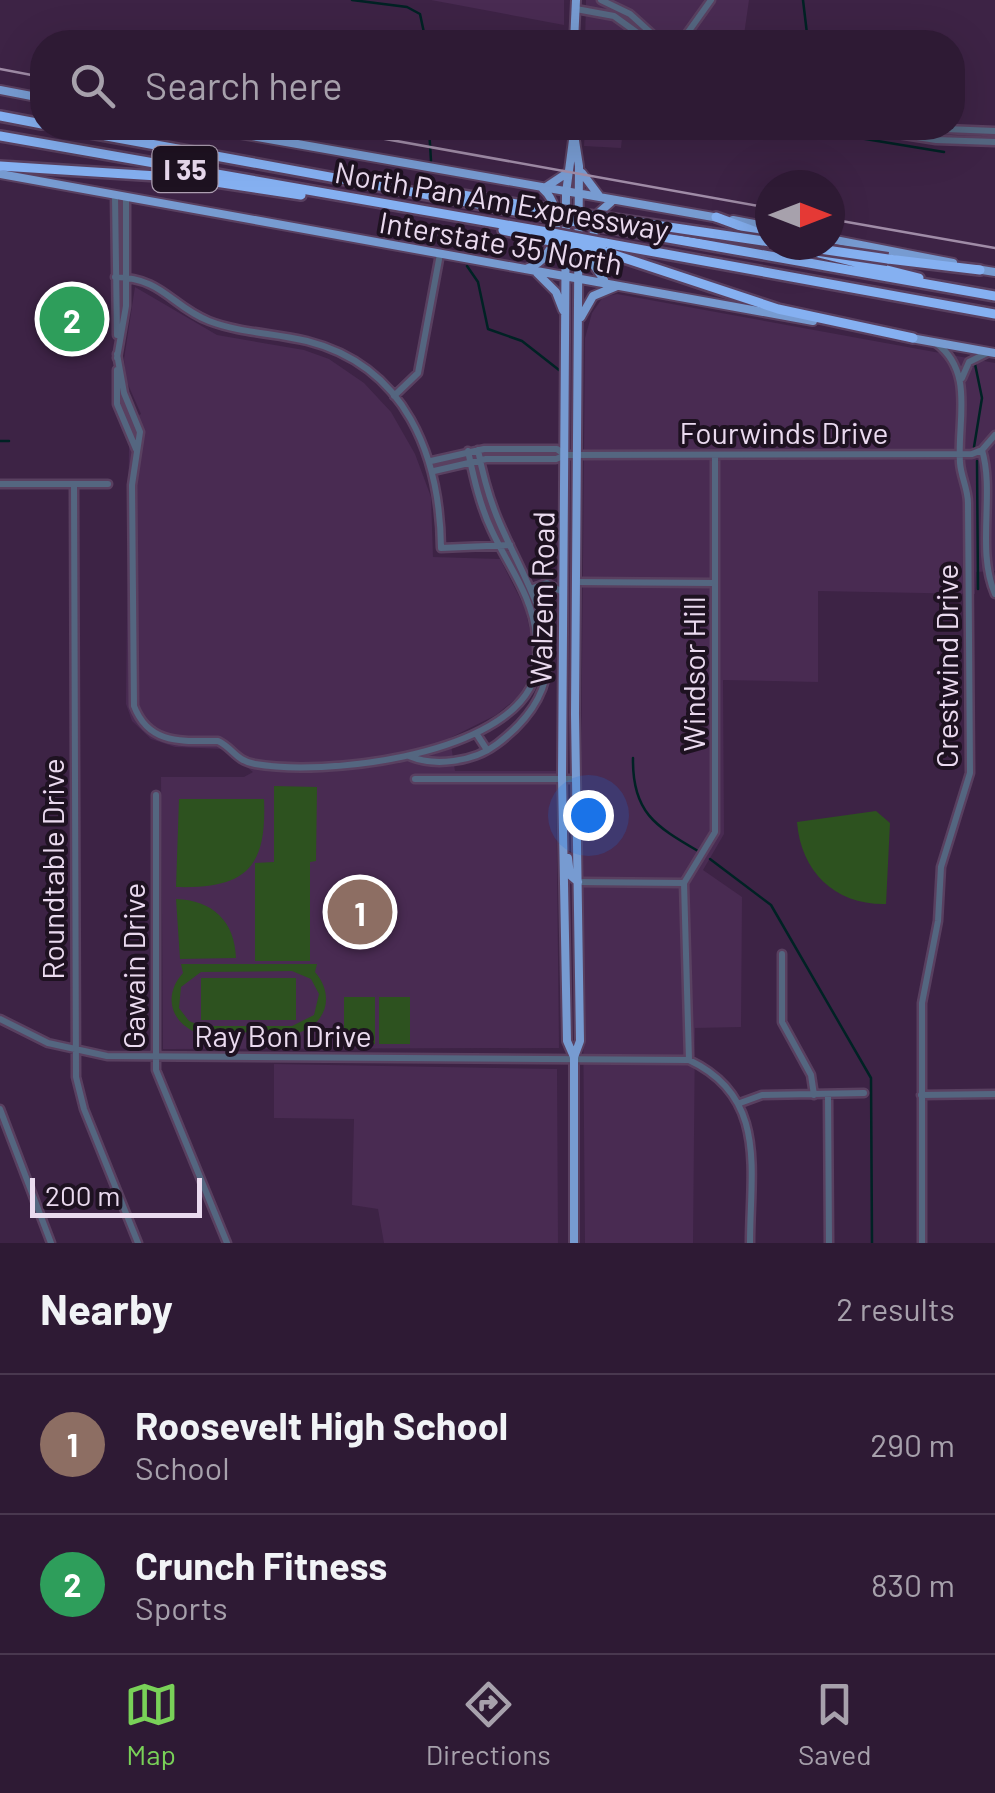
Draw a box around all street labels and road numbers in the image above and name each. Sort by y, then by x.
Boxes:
road number: I 35 [152,146,218,192]
street label: North Pan Am Expressway [332,153,672,247]
street label: Interstate 35 North [377,203,625,281]
street label: Fourwinds Drive [680,414,888,450]
street label: Walzem Road [521,511,561,685]
street label: Crestwind Drive [928,564,964,768]
street label: Windsor Hill [675,596,711,752]
street label: Roundtable Drive [34,758,70,980]
street label: Gawain Drive [115,883,151,1049]
street label: Ray Bon Drive [194,1017,372,1053]

